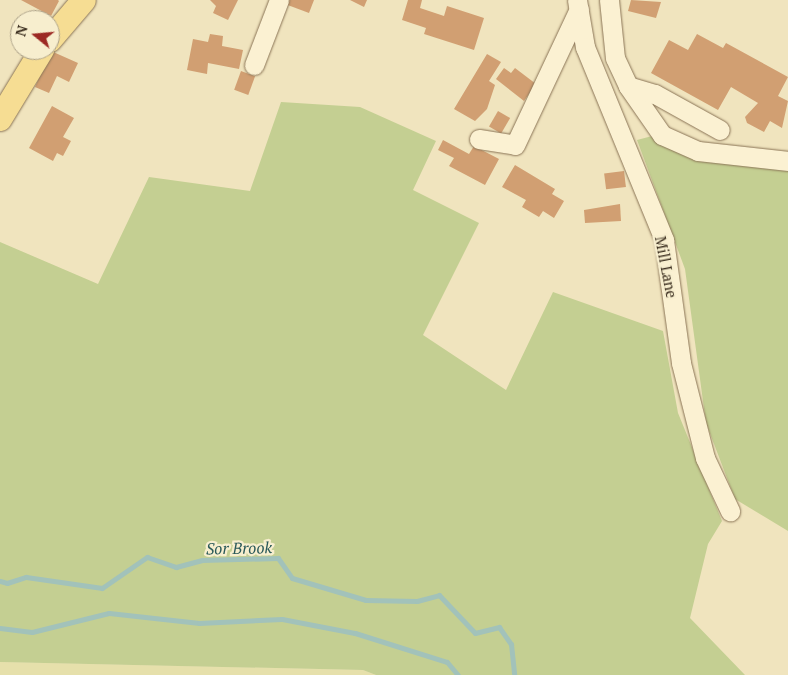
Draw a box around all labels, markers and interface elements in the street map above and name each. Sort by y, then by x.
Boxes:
north arrow [10,10,60,60]
text: N [10,23,32,39]
street label: Mill Lane [651,235,681,299]
water label: Sor Brook [206,538,272,558]

